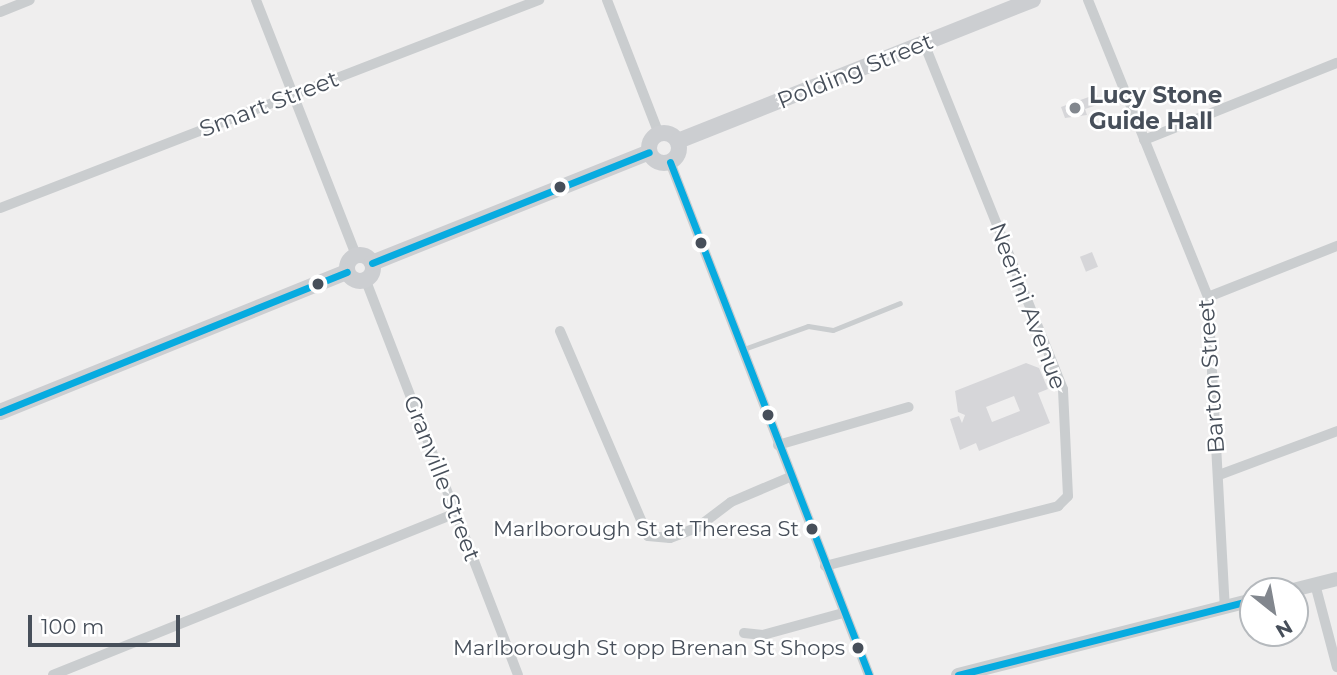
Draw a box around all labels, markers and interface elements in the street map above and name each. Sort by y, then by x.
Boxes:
street label: Polding Street [773,27,937,115]
street label: Smart Street [196,65,342,143]
place label: Lucy Stone Guide Hall [1089,81,1222,135]
marker: Lucy Stone Guide Hall [1067,100,1083,116]
unlabelled marker [553,180,567,194]
street label: Neerini Avenue [984,219,1072,393]
unlabelled marker [694,236,708,250]
unlabelled marker [311,277,325,291]
street label: Barton Street [1192,298,1230,454]
street label: Granville Street [398,391,486,565]
unlabelled marker [761,408,775,422]
place label: Marlborough St at Theresa St [493,516,799,542]
marker: Marlborough St at Theresa St [805,522,819,536]
north arrow [1239,577,1309,647]
scale bar [32,602,184,646]
text: 100 m [41,614,104,639]
text: N [1272,615,1297,643]
place label: Marlborough St opp Brenan St Shops [453,635,845,661]
marker: Marlborough St opp Brenan St Shops [851,641,865,655]

